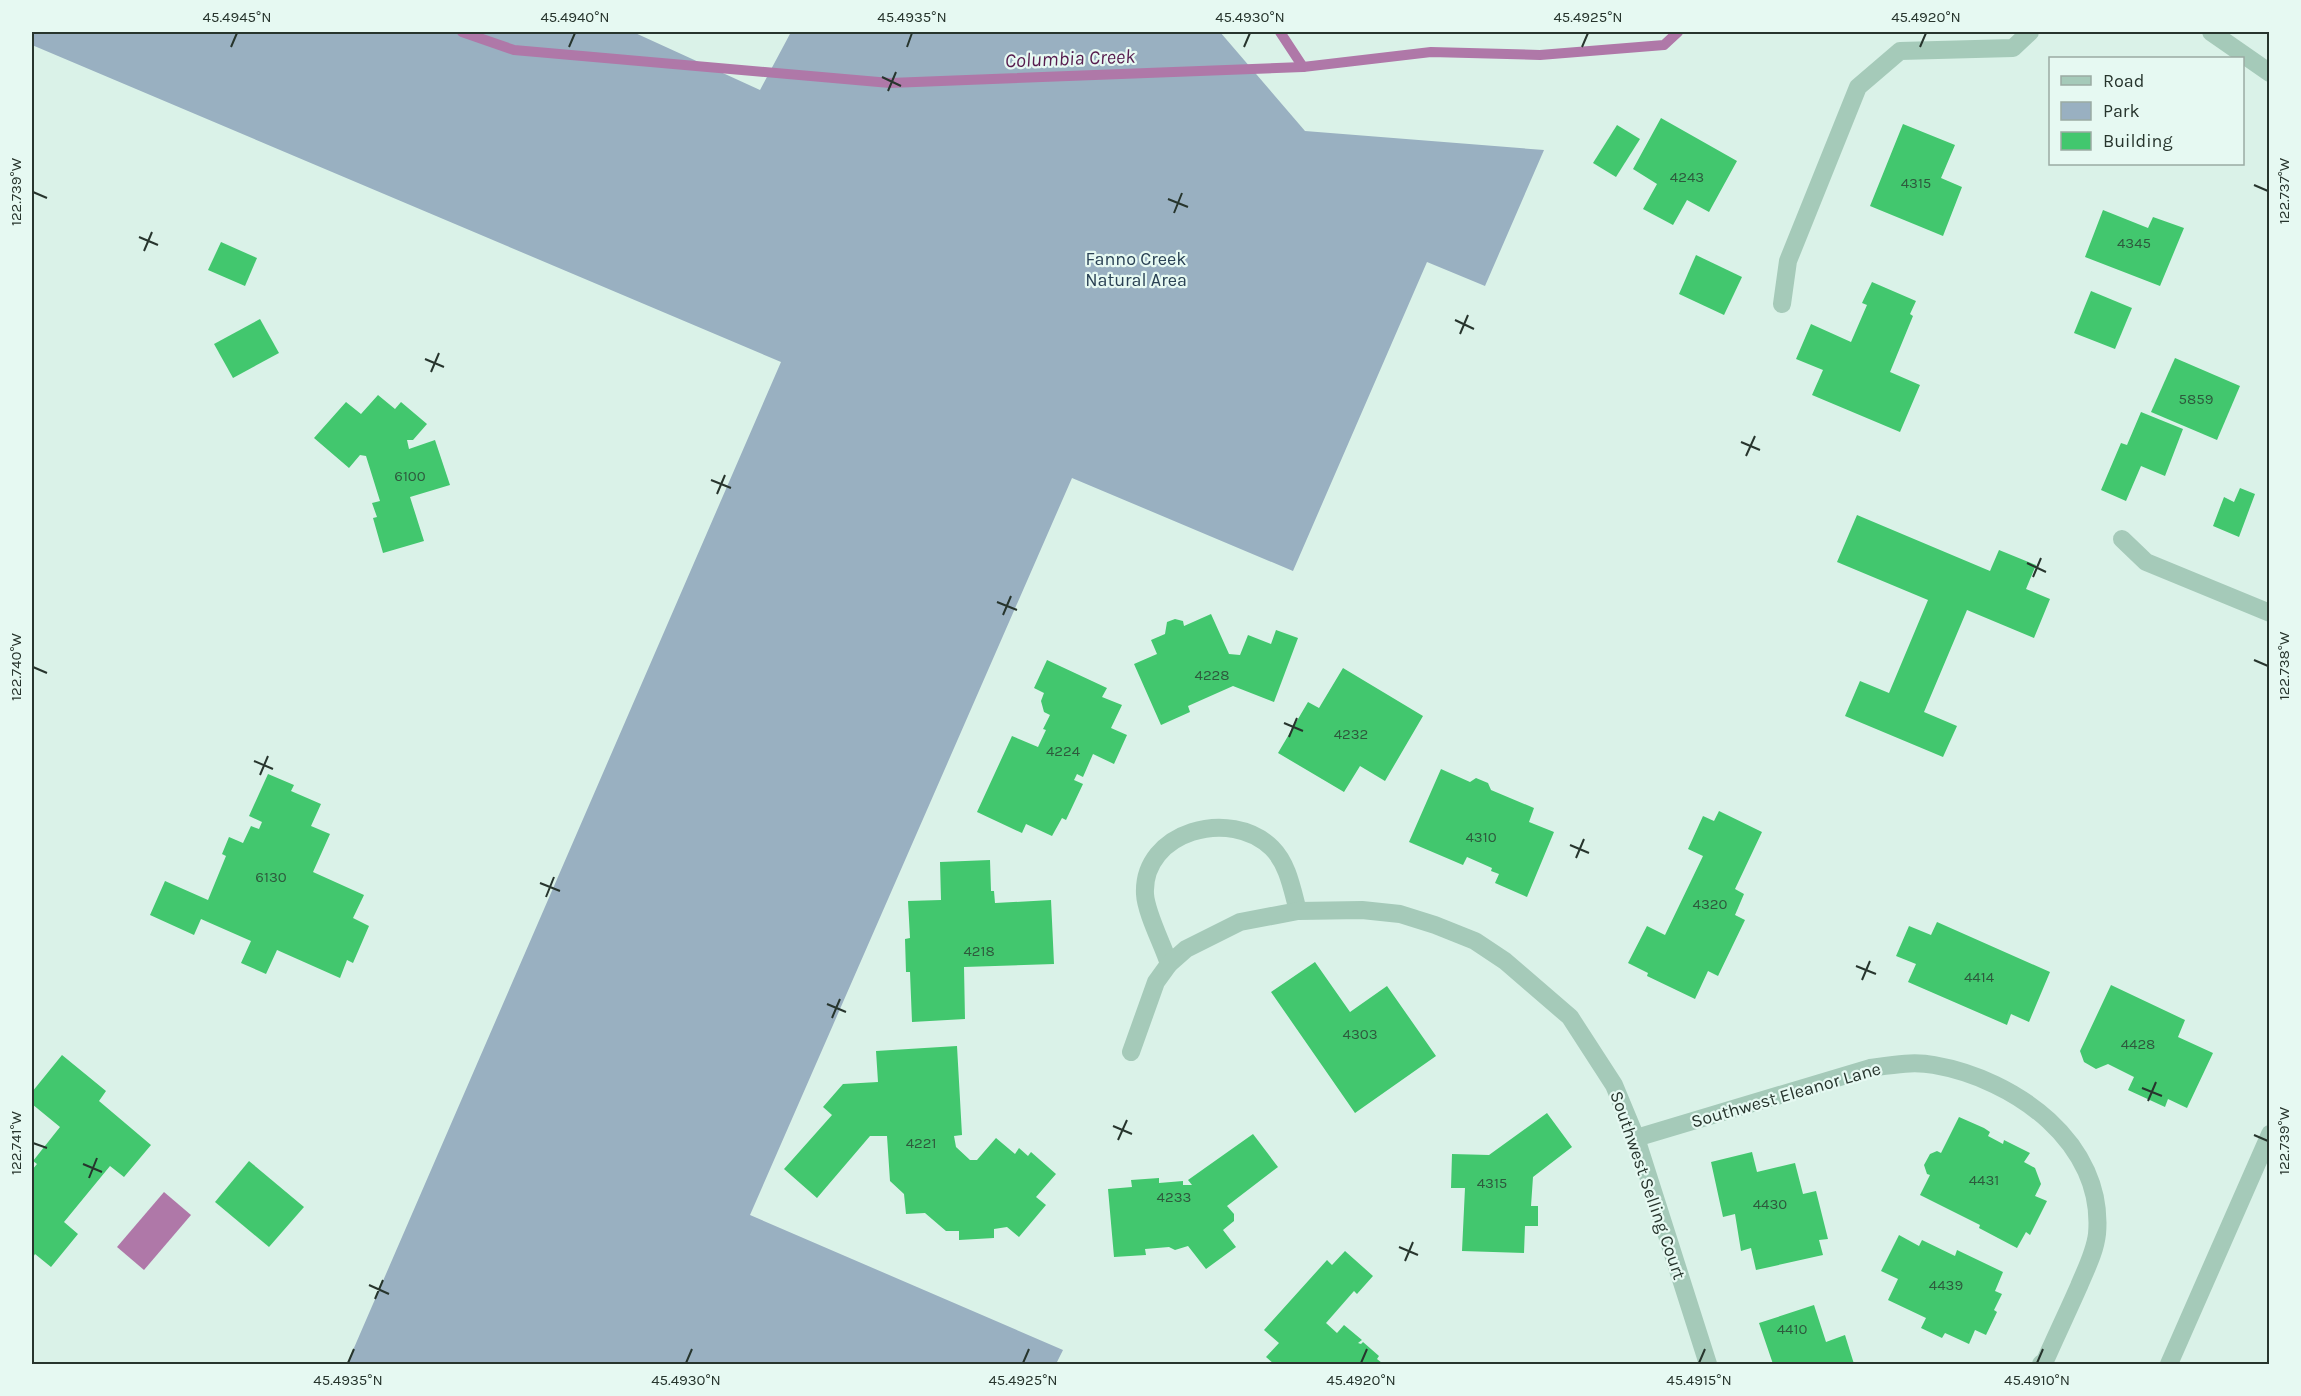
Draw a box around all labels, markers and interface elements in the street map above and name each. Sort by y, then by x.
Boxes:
text: 45.4945°N [203,8,271,26]
text: 45.4940°N [540,8,610,26]
text: 45.4935°N [877,8,947,26]
text: 45.4930°N [1215,8,1285,26]
text: 45.4925°N [1553,8,1623,26]
text: 45.4920°N [1891,8,1961,26]
water label: Columbia Creek [1004,45,1136,72]
legend [2049,57,2244,165]
text: Road [2103,70,2144,92]
text: Park [2103,100,2140,122]
text: Building [2103,130,2173,152]
text: 122.739°W [7,157,25,226]
text: 122.737°W [2275,157,2293,224]
house number: 4243 [1670,168,1704,186]
house number: 4315 [1901,174,1931,192]
house number: 4345 [2117,234,2151,252]
park label: Fanno Creek Natural Area [1085,248,1187,291]
house number: 5859 [2179,390,2213,408]
house number: 6100 [394,467,426,485]
text: 122.738°W [2275,631,2293,700]
text: 122.740°W [7,632,25,701]
house number: 4228 [1195,666,1229,684]
house number: 4232 [1334,725,1368,743]
house number: 4224 [1046,742,1081,760]
house number: 4310 [1465,828,1497,846]
house number: 6130 [255,868,287,886]
house number: 4320 [1693,895,1728,913]
house number: 4218 [963,942,995,960]
house number: 4414 [1964,968,1995,986]
house number: 4303 [1343,1025,1378,1043]
house number: 4428 [2121,1035,2155,1053]
street label: Southwest Eleanor Lane [1689,1057,1883,1133]
street label: Southwest Selling Court [1605,1088,1691,1282]
text: 122.739°W [2275,1106,2293,1175]
text: 122.741°W [7,1110,25,1175]
house number: 4221 [906,1134,936,1152]
house number: 4431 [1969,1171,1999,1189]
house number: 4315 [1477,1174,1507,1192]
house number: 4233 [1157,1188,1191,1206]
house number: 4430 [1753,1195,1787,1213]
house number: 4439 [1929,1276,1963,1294]
house number: 4410 [1777,1320,1807,1338]
text: 45.4935°N [313,1371,383,1389]
text: 45.4930°N [651,1371,721,1389]
text: 45.4925°N [988,1371,1058,1389]
text: 45.4920°N [1326,1371,1396,1389]
text: 45.4915°N [1666,1371,1732,1389]
text: 45.4910°N [2004,1371,2070,1389]

